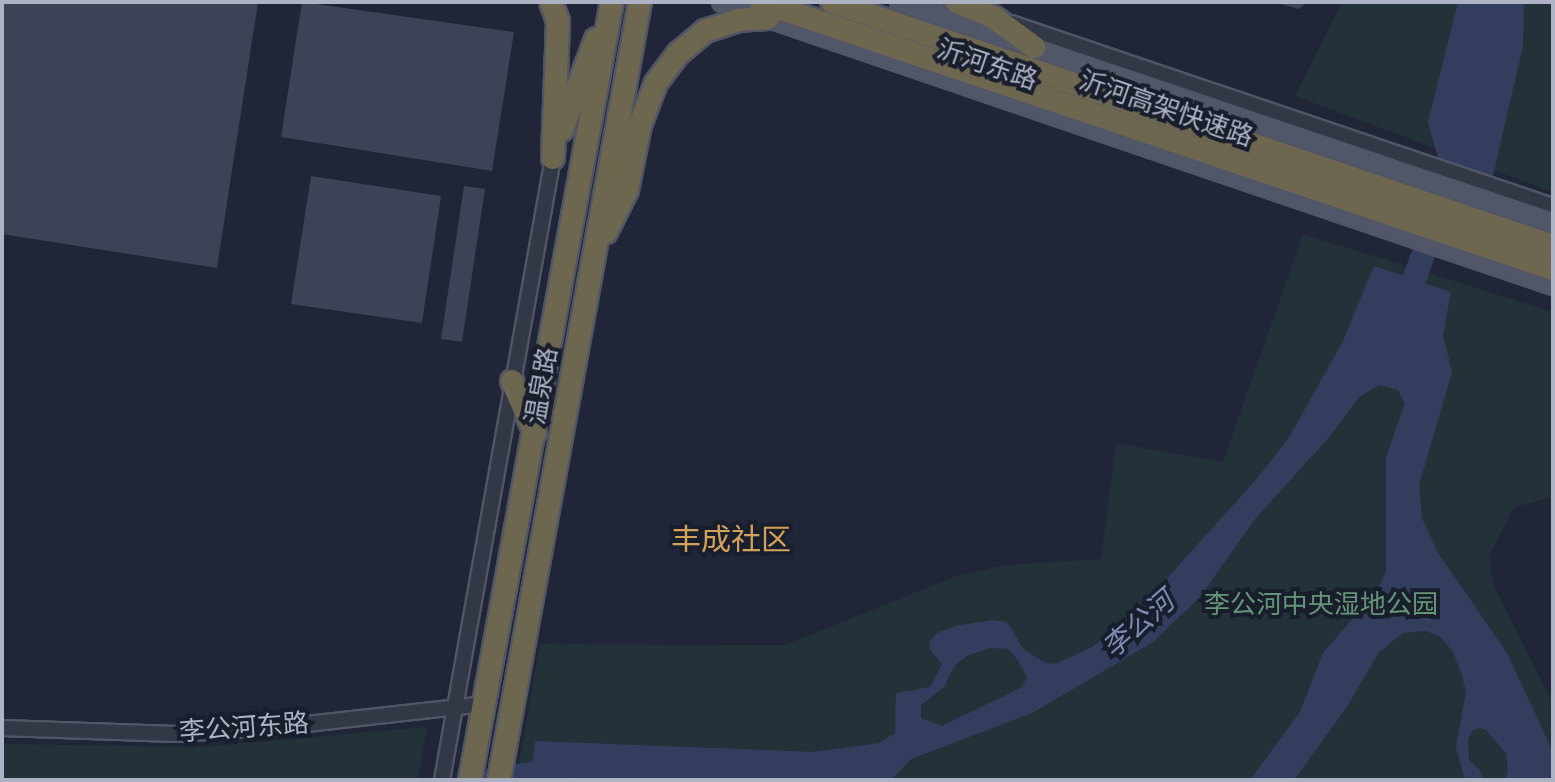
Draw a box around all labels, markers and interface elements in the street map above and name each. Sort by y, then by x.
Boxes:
street label: 沂河东路 [933,33,1041,97]
street label: 沂河高架快速路 [1075,65,1257,153]
street label: 温泉路 [520,345,564,427]
district label: 丰成社区 [671,522,791,558]
water label: 李公河 [1095,584,1181,664]
park label: 李公河中央湿地公园 [1204,589,1438,621]
street label: 李公河东路 [178,708,310,748]

